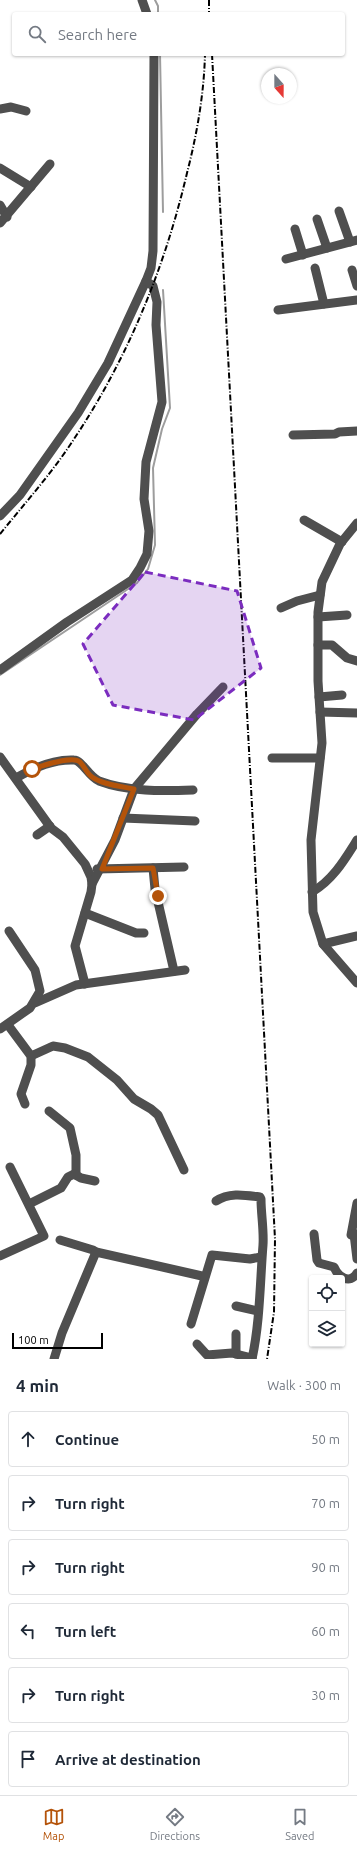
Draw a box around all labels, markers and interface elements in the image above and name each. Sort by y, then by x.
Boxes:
search box [12,12,345,56]
icon: search [26,23,48,45]
text: Search here [58,26,137,43]
north arrow [261,68,297,104]
route start [23,760,41,778]
route end [149,887,167,905]
map controls [309,1275,345,1347]
button: locate [309,1275,345,1311]
button: layers [309,1311,345,1347]
scale bar [12,1331,103,1350]
text: 100 m [18,1334,49,1346]
text: 4 min [16,1376,59,1395]
text: Walk · 300 m [267,1378,341,1392]
icon: ahead [17,1428,39,1450]
text: Continue [55,1431,119,1448]
text: 50 m [311,1432,340,1446]
icon: right [17,1492,39,1514]
text: Turn right [55,1495,125,1512]
text: 70 m [311,1496,340,1510]
icon: right [17,1556,39,1578]
text: Turn right [55,1559,125,1576]
text: 90 m [311,1560,340,1574]
icon: left [17,1620,39,1642]
text: Turn left [55,1623,116,1640]
text: 60 m [311,1624,340,1638]
icon: right [17,1684,39,1706]
text: Turn right [55,1687,125,1704]
text: 30 m [311,1688,340,1702]
icon: arrive [17,1748,39,1770]
text: Arrive at destination [55,1751,201,1768]
tab: Map [43,1806,65,1842]
tab: Directions [150,1806,200,1842]
tab: Saved [285,1806,314,1842]

